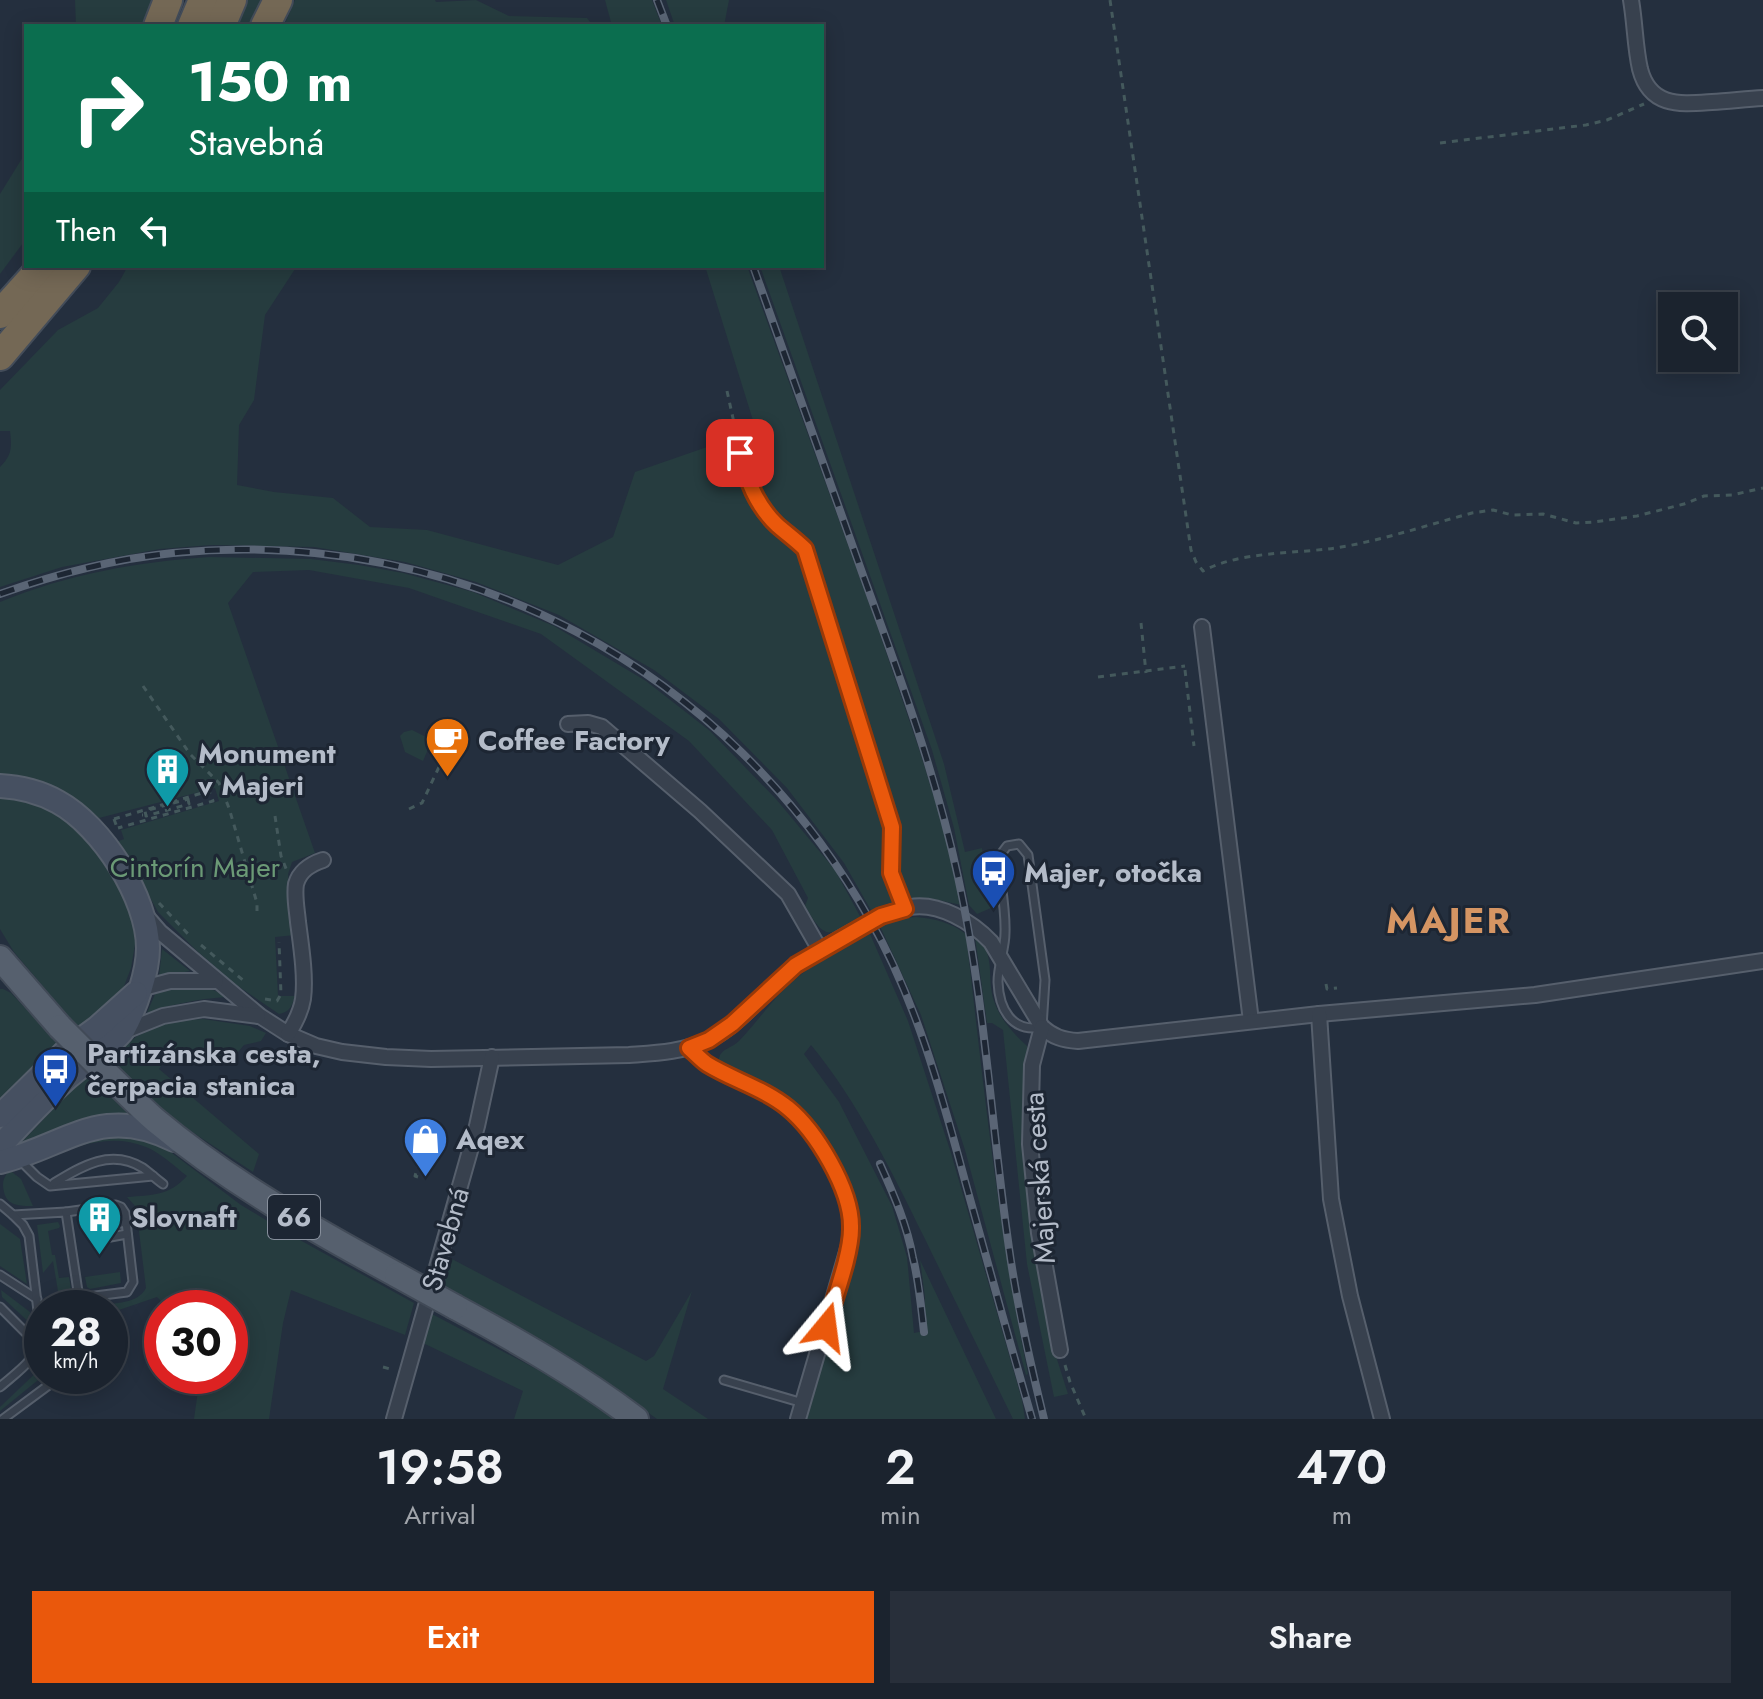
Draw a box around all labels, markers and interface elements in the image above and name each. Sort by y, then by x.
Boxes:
text: 150 m [188,41,352,122]
icon: right [56,56,160,160]
text: Stavebná [188,116,324,168]
icon: left [133,208,177,252]
text: Then [56,209,117,252]
map controls [1658,292,1738,372]
button: search [1658,292,1738,372]
pin [706,419,774,487]
icon: arrive [718,431,762,475]
cafe icon: Coffee Factory [423,716,471,779]
place label: Coffee Factory [478,720,670,761]
place label: Monument v Majeri [197,733,336,806]
building icon: Monument v Majeri [143,745,191,808]
park label: Cintorín Majer [110,847,281,888]
bus stop icon: Majer, otočka [969,848,1017,911]
place label: Majer, otočka [1024,852,1202,893]
district label: MAJER [1386,894,1512,946]
place label: Partizánska cesta, čerpacia stanica [87,1033,321,1106]
bus stop icon: Partizánska cesta, čerpacia stanica [32,1045,80,1108]
street label: Majerská cesta [1013,1091,1066,1265]
shop icon: Aqex [401,1115,449,1178]
place label: Aqex [455,1119,524,1160]
street label: Stavebná [411,1183,480,1296]
building icon: Slovnaft [76,1193,124,1256]
road number: 66 [268,1195,320,1239]
place label: Slovnaft [131,1197,237,1238]
position arrow [784,1285,868,1369]
speed limit sign: 30 [144,1290,248,1394]
text: 28 [50,1303,102,1361]
text: km/h [53,1347,99,1376]
text: 19:58 [376,1433,504,1502]
text: 2 [885,1433,915,1502]
text: 470 [1297,1433,1387,1502]
text: Arrival [404,1496,476,1534]
text: min [880,1496,921,1534]
text: m [1332,1496,1352,1534]
button: Exit [32,1591,874,1683]
button: Share [890,1591,1731,1683]

